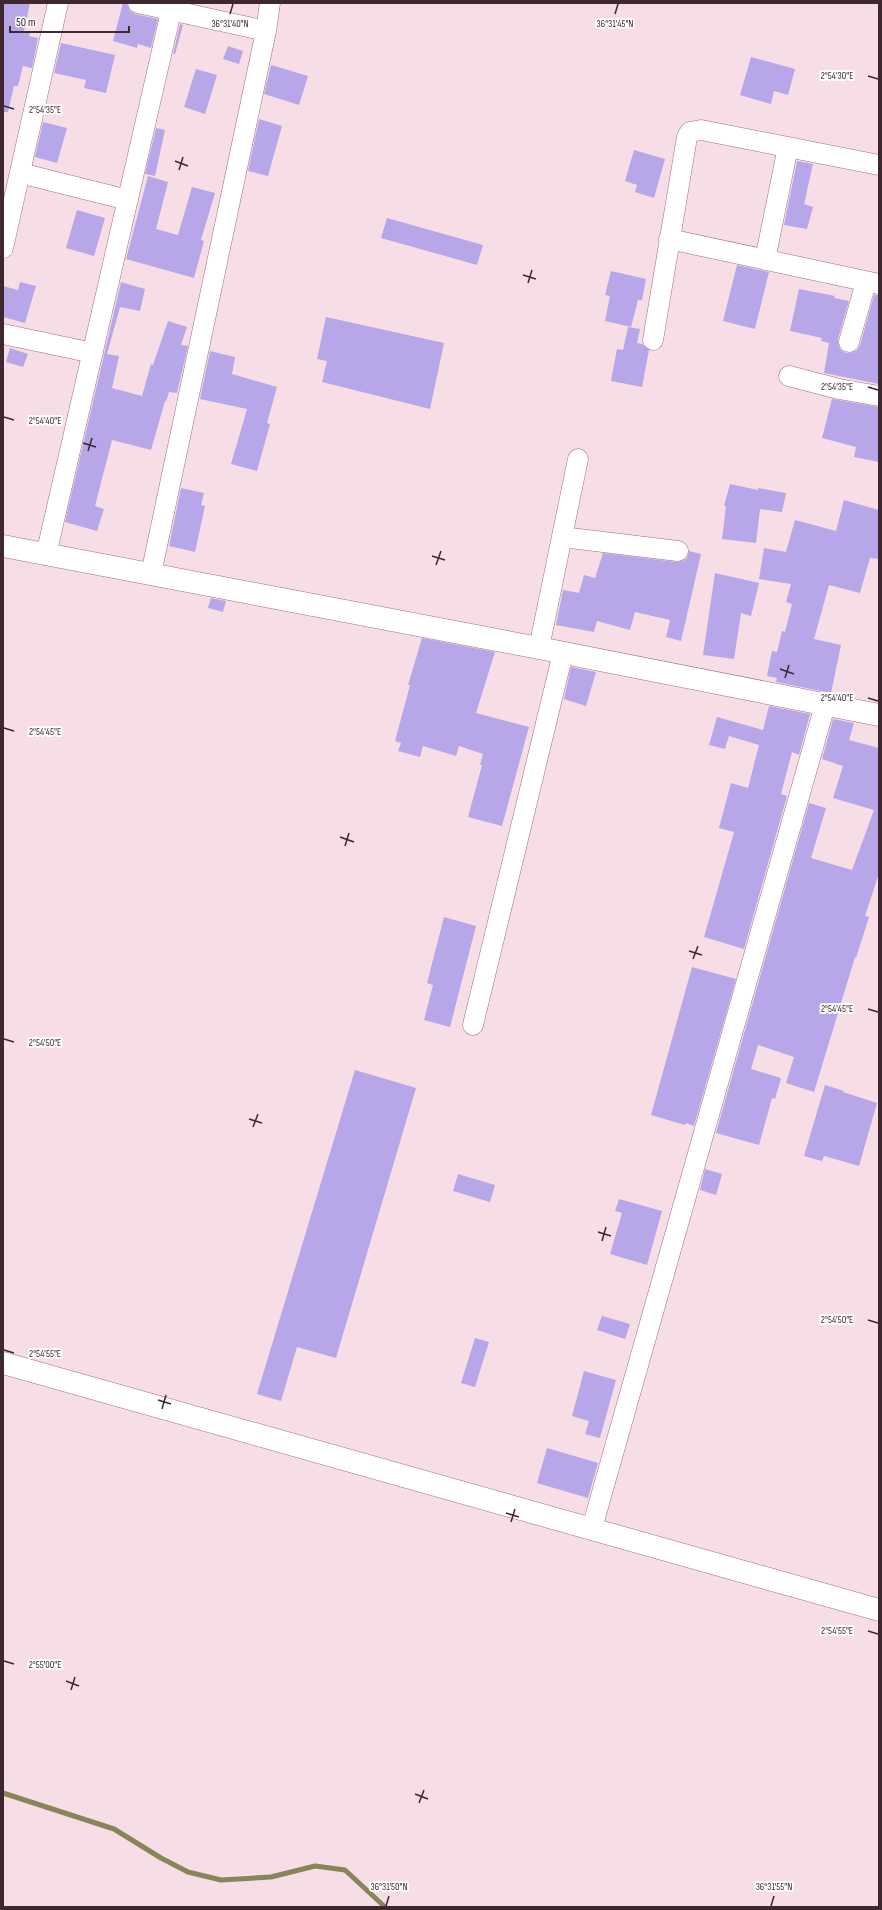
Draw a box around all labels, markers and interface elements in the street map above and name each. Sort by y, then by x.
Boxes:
scale bar [10,8,129,34]
text: 50 m [16,15,36,30]
text: 36°31'40"N [211,18,249,30]
text: 36°31'45"N [597,18,633,30]
text: 2°54'30"E [821,70,853,82]
text: 2°54'35"E [29,104,61,116]
text: 2°54'35"E [821,381,853,393]
text: 2°54'40"E [29,415,61,427]
text: 2°54'40"E [821,692,853,704]
text: 2°54'45"E [29,726,61,738]
text: 2°54'45"E [821,1003,853,1015]
text: 2°54'50"E [29,1037,61,1049]
text: 2°54'50"E [821,1314,853,1326]
text: 2°54'55"E [29,1348,61,1360]
text: 2°54'55"E [821,1625,853,1637]
text: 2°55'00"E [29,1659,61,1671]
text: 36°31'50"N [370,1881,408,1893]
text: 36°31'55"N [756,1881,792,1893]

